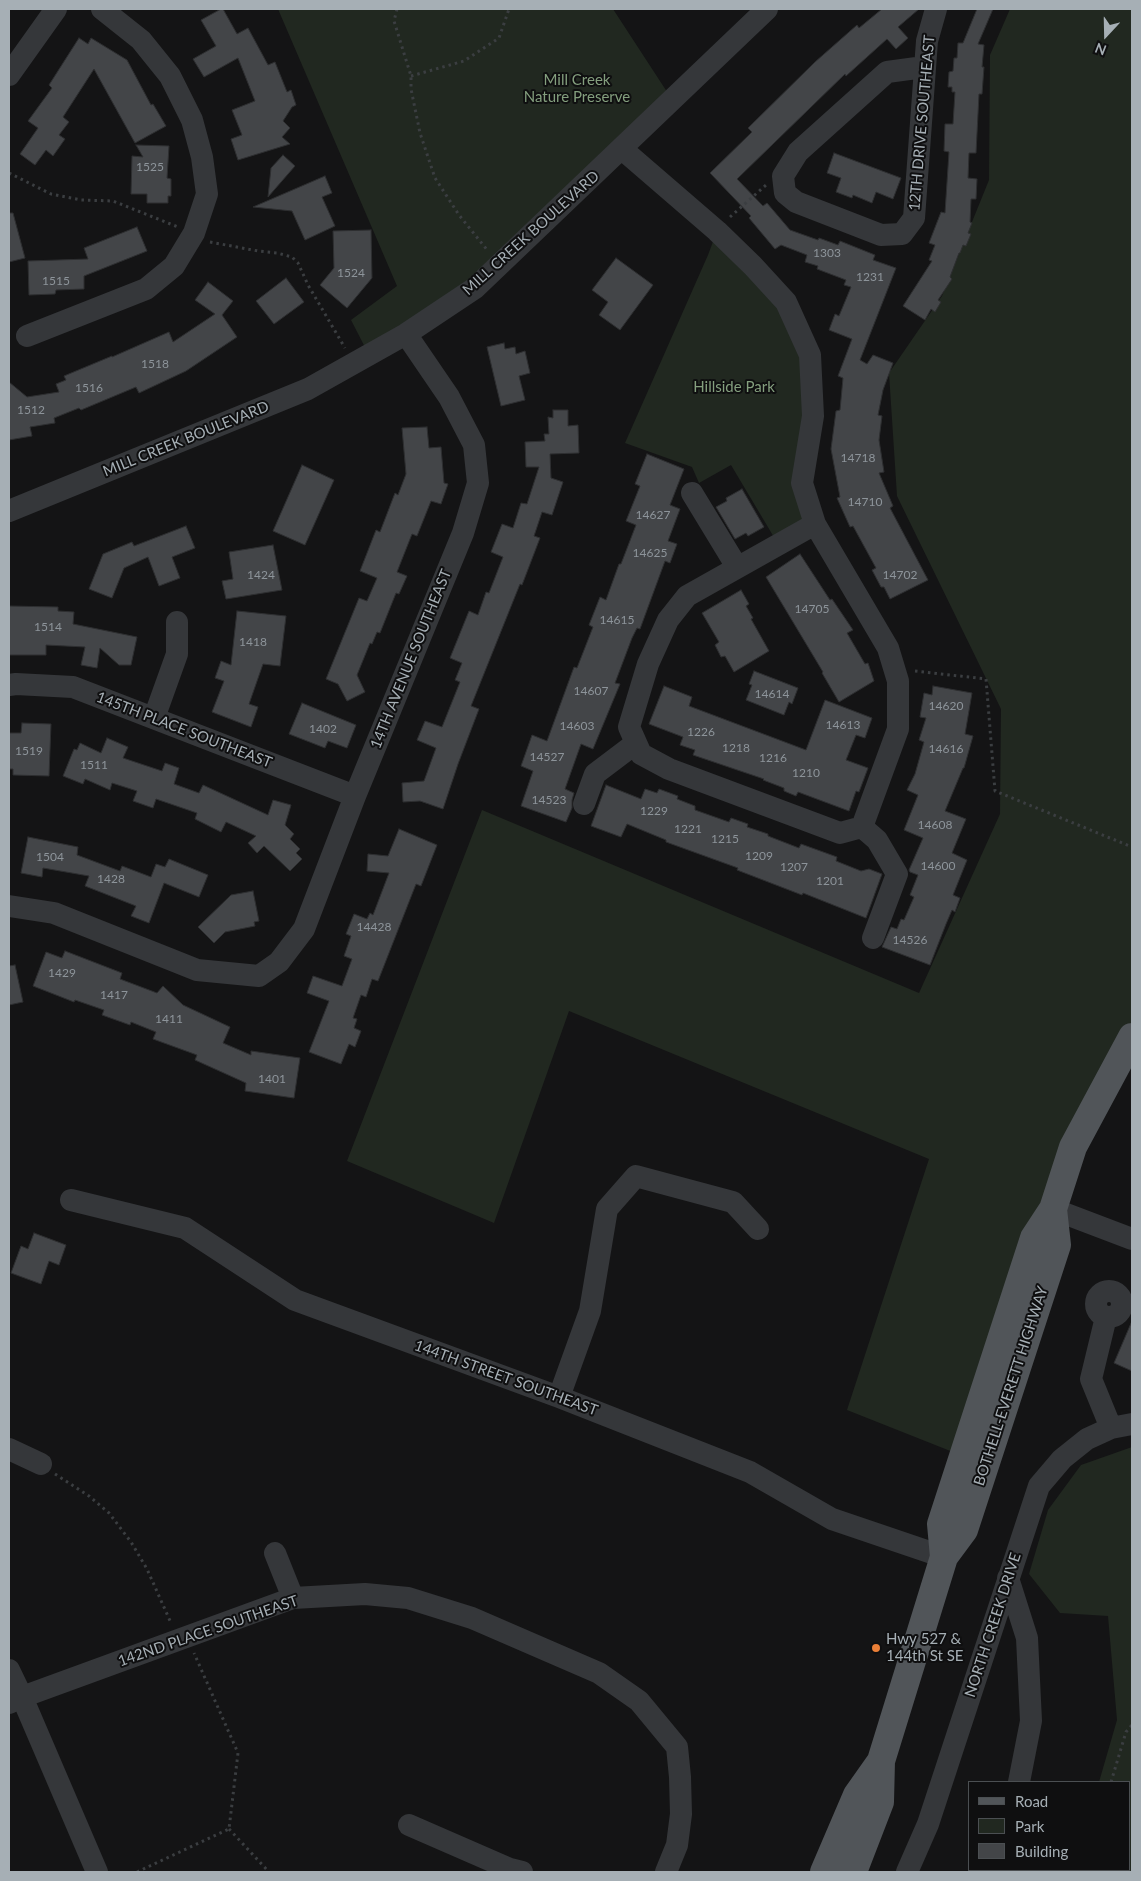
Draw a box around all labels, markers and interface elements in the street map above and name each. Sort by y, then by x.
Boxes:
north arrow [1081,10,1131,60]
street label: 12TH DRIVE SOUTHEAST [905,34,939,212]
text: N [1092,40,1109,59]
park label: Mill Creek Nature Preserve [524,71,630,106]
house number: 1525 [136,160,164,174]
street label: MILL CREEK BOULEVARD [459,167,603,299]
house number: 1303 [813,246,841,260]
house number: 1524 [337,266,365,280]
house number: 1231 [856,270,884,284]
house number: 1515 [42,274,70,288]
house number: 1518 [141,357,169,371]
park label: Hillside Park [693,378,775,396]
house number: 1516 [75,381,103,395]
street label: MILL CREEK BOULEVARD [100,397,272,481]
house number: 1512 [17,403,45,417]
house number: 14718 [841,451,875,465]
house number: 14710 [848,495,882,509]
house number: 14627 [636,508,670,522]
house number: 14625 [633,546,667,560]
street label: 14TH AVENUE SOUTHEAST [367,567,455,751]
house number: 1424 [247,568,275,582]
house number: 14702 [883,568,917,582]
house number: 14705 [795,602,829,616]
house number: 14615 [600,613,634,627]
house number: 1514 [34,620,62,634]
house number: 1418 [239,635,267,649]
house number: 14607 [574,684,608,698]
house number: 14614 [755,687,789,701]
street label: 145TH PLACE SOUTHEAST [94,688,274,772]
house number: 14620 [929,699,963,713]
house number: 14613 [826,718,860,732]
house number: 14603 [560,719,594,733]
house number: 1402 [309,722,337,736]
house number: 1226 [687,725,715,739]
house number: 1218 [722,741,750,755]
house number: 14616 [929,742,963,756]
house number: 1519 [15,744,43,758]
house number: 14527 [530,750,564,764]
house number: 1216 [759,751,787,765]
house number: 1511 [80,758,108,772]
house number: 1210 [792,766,820,780]
house number: 14523 [532,793,566,807]
house number: 1229 [640,804,668,818]
house number: 14608 [918,818,952,832]
house number: 1221 [674,822,702,836]
house number: 1215 [711,832,739,846]
house number: 1209 [745,849,773,863]
house number: 1504 [36,850,64,864]
house number: 14600 [921,859,955,873]
house number: 1207 [780,860,808,874]
house number: 1428 [97,872,125,886]
house number: 1201 [816,874,844,888]
house number: 14428 [357,920,391,934]
house number: 14526 [893,933,927,947]
house number: 1429 [48,966,76,980]
house number: 1417 [100,988,128,1002]
house number: 1411 [155,1012,183,1026]
house number: 1401 [258,1072,286,1086]
street label: BOTHELL-EVERETT HIGHWAY [970,1284,1052,1488]
street label: 144TH STREET SOUTHEAST [412,1336,600,1420]
street label: NORTH CREEK DRIVE [961,1550,1025,1700]
street label: 142ND PLACE SOUTHEAST [116,1592,300,1670]
place label: Hwy 527 & 144th St SE [886,1630,964,1665]
marker: Hwy 527 & 144th St SE [870,1642,882,1654]
legend [968,1781,1131,1871]
text: Road [1015,1792,1048,1810]
text: Park [1015,1817,1044,1835]
text: Building [1015,1842,1068,1860]

